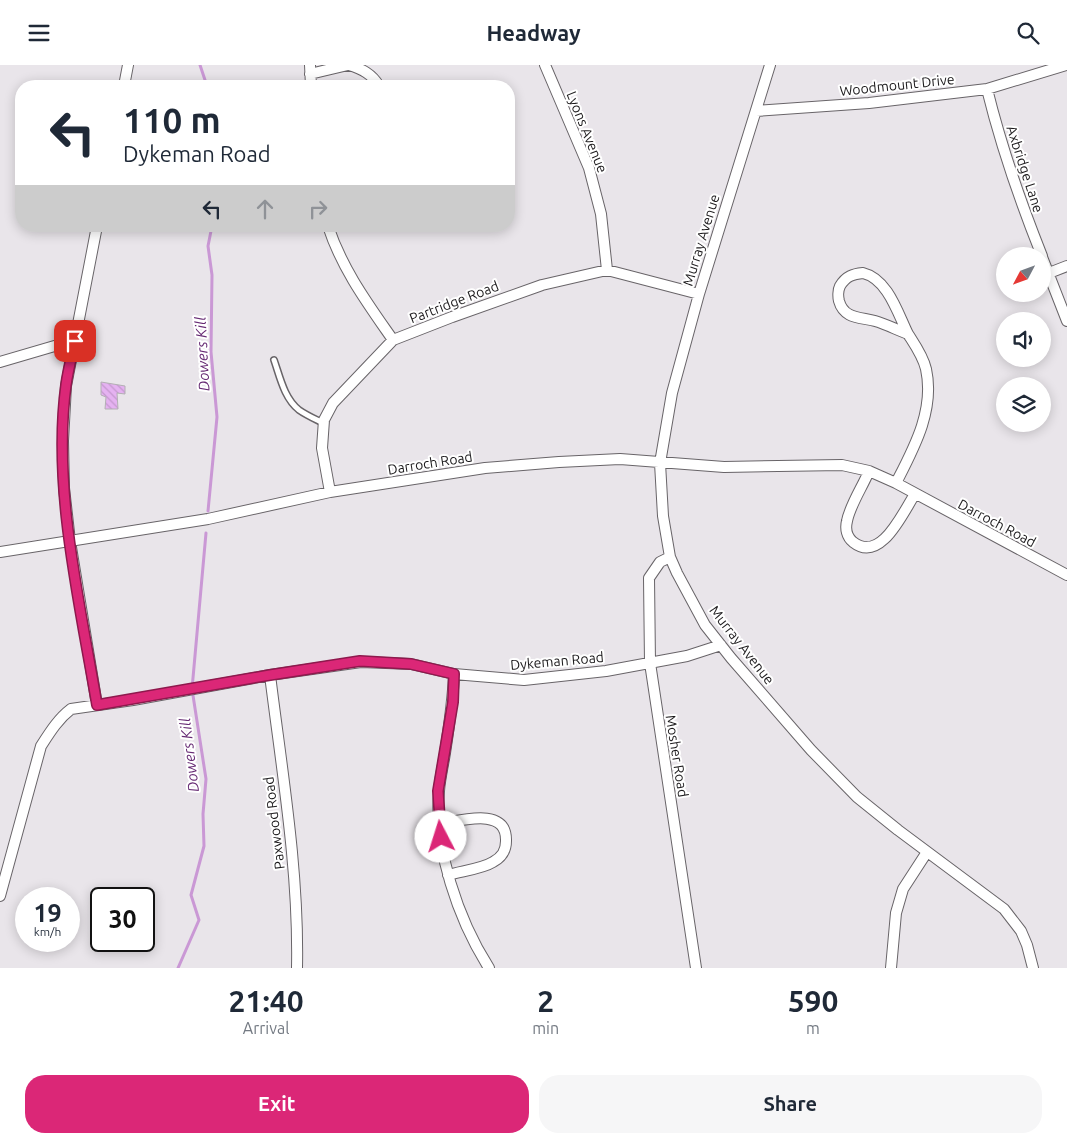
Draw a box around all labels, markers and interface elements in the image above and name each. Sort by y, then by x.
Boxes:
icon: menu [25,19,53,47]
icon: search [1014,19,1042,47]
text: Headway [486,20,581,45]
street label: Woodmount Drive [839,71,955,99]
street label: Lyons Avenue [563,89,611,175]
icon: left [40,100,105,165]
text: 110 m [123,100,221,140]
street label: Axbridge Lane [1003,123,1047,215]
text: Dykeman Road [123,141,271,166]
street label: Murray Avenue [679,192,723,288]
icon: left [198,195,226,223]
icon: ahead [251,195,279,223]
icon: right [304,195,332,223]
north arrow [996,247,1051,303]
map controls [996,247,1051,432]
street label: Partridge Road [407,278,501,326]
button: sound [996,312,1051,367]
water label: Dowers Kill [192,315,212,392]
pin [54,320,96,362]
icon: arrive [61,327,89,355]
button: layers [996,377,1051,432]
street label: Darroch Road [386,448,474,478]
street label: Darroch Road [955,496,1039,550]
street label: Murray Avenue [706,603,778,687]
street label: Dykeman Road [510,649,604,673]
street label: Mosher Road [663,714,691,798]
water label: Dowers Kill [176,716,202,793]
street label: Paxwood Road [260,776,288,870]
position arrow [414,810,466,862]
speed limit sign: 30 [90,887,155,952]
text: 19 [33,899,62,927]
text: km/h [34,925,61,938]
text: 21:40 [229,984,304,1018]
text: 2 [537,984,554,1018]
text: 590 [788,984,838,1018]
text: Arrival [243,1019,289,1037]
text: min [532,1019,559,1037]
text: m [806,1019,820,1037]
button: Exit [25,1075,529,1133]
button: Share [539,1075,1042,1133]

